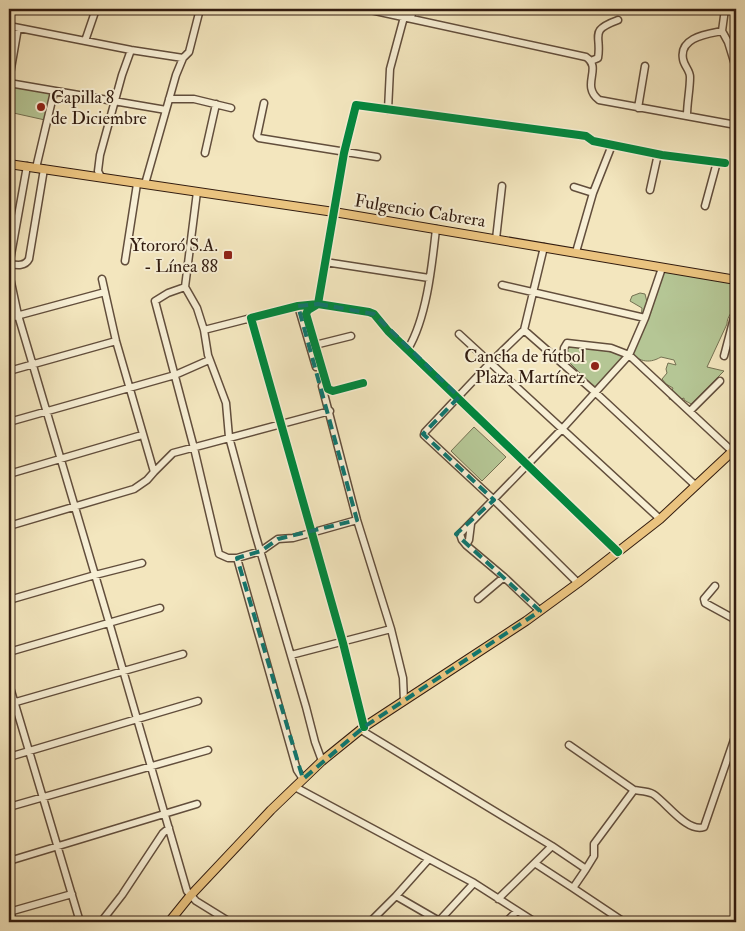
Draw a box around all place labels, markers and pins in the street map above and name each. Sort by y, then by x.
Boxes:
place label: Capilla 8 de Diciembre [51,86,147,130]
marker: Capilla 8 de Diciembre [35,101,47,113]
place label: Ytororó S.A. - Línea 88 [130,234,218,278]
marker: Ytororó S.A. - Línea 88 [222,249,234,261]
place label: Cancha de fútbol Plaza Martínez [464,345,585,389]
marker: Cancha de fútbol Plaza Martínez [589,360,601,372]

